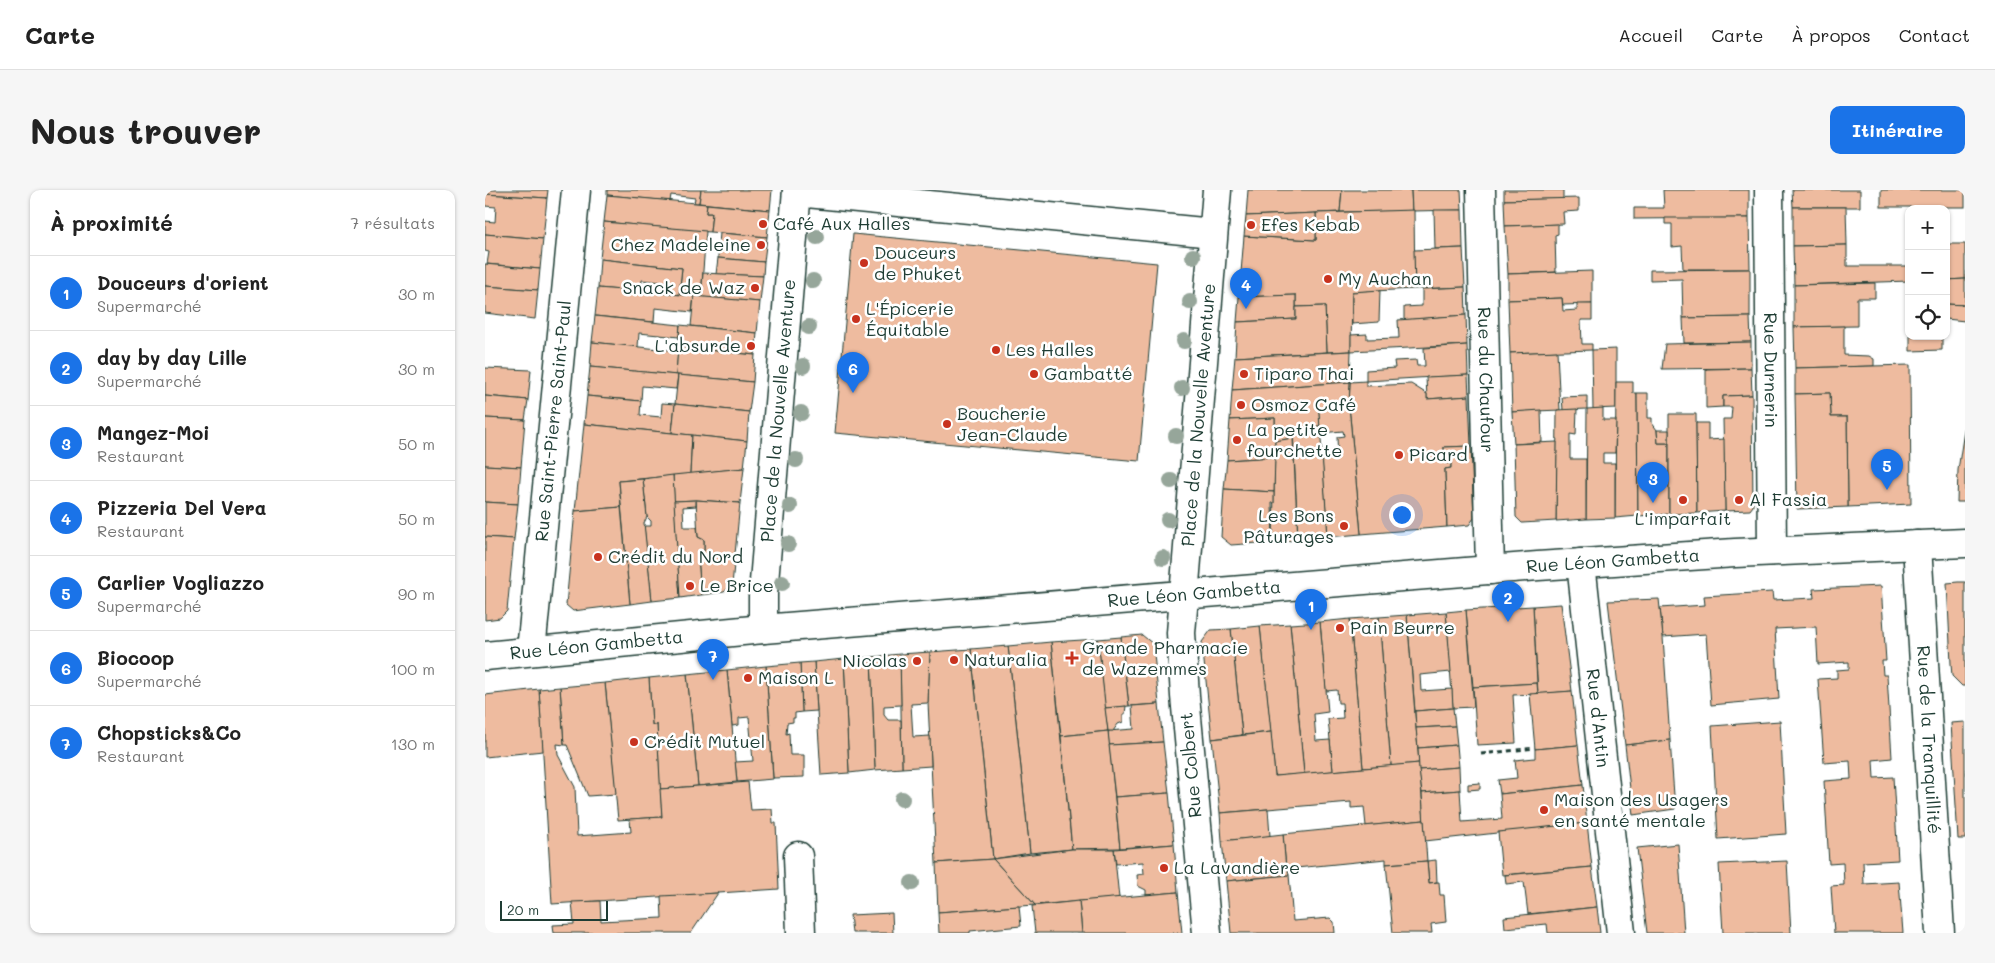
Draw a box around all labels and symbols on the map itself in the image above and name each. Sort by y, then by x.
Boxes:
place label: Café Aux Halles [773,211,910,235]
place label: Efes Kebab [1261,212,1360,236]
marker: Café Aux Halles [757,218,769,230]
marker: Efes Kebab [1245,219,1257,231]
place label: Chez Madeleine [611,232,751,256]
marker: Chez Madeleine [755,239,767,251]
place label: Douceurs de Phuket [874,240,962,285]
marker: Douceurs de Phuket [858,257,870,269]
place label: My Auchan [1338,266,1432,290]
pin: 4 [1230,268,1262,309]
marker: My Auchan [1322,273,1334,285]
place label: Snack de Waz [622,275,745,299]
street label: Place de la Nouvelle Aventure [754,278,800,543]
marker: Snack de Waz [749,282,761,294]
street label: Place de la Nouvelle Aventure [1175,282,1220,547]
place label: L'Épicerie Équitable [866,296,954,341]
street label: Rue Saint-Pierre Saint-Paul [529,299,576,543]
street label: Rue du Chaufour [1473,307,1500,453]
street label: Rue Durnerin [1759,312,1784,428]
marker: L'Épicerie Équitable [850,313,862,325]
place label: L'absurde [655,333,741,357]
place label: Les Halles [1006,337,1094,361]
marker: L'absurde [745,340,757,352]
marker: Les Halles [990,344,1002,356]
pin: 6 [837,352,869,393]
place label: Gambatté [1044,361,1133,385]
place label: Tiparo Thai [1254,361,1354,385]
marker: Gambatté [1028,368,1040,380]
marker: Tiparo Thai [1238,368,1250,380]
place label: Osmoz Café [1251,392,1356,416]
marker: Osmoz Café [1235,399,1247,411]
place label: Boucherie Jean-Claude [957,401,1068,446]
place label: La petite fourchette [1247,417,1342,462]
marker: Boucherie Jean-Claude [941,418,953,430]
marker: La petite fourchette [1231,434,1243,446]
place label: Picard [1409,442,1468,466]
marker: Picard [1393,449,1405,461]
pin: 5 [1871,449,1903,490]
pin: 3 [1637,462,1669,503]
place label: Al Fassia [1749,487,1827,511]
marker: L'imparfait [1677,494,1689,506]
marker: Al Fassia [1733,494,1745,506]
your location [1389,502,1415,528]
place label: Les Bons Pâturages [1243,503,1334,548]
place label: L'imparfait [1635,506,1731,530]
marker: Les Bons Pâturages [1338,520,1350,532]
street label: Rue Léon Gambetta [1525,542,1701,578]
place label: Crédit du Nord [608,544,743,568]
marker: Crédit du Nord [592,551,604,563]
place label: Le Brice [700,573,774,597]
street label: Rue Léon Gambetta [1107,574,1282,612]
marker: Le Brice [684,580,696,592]
pin: 2 [1492,581,1524,622]
pin: 1 [1295,589,1327,630]
place label: Pain Beurre [1350,615,1455,639]
marker: Pain Beurre [1334,622,1346,634]
street label: Rue Léon Gambetta [509,624,684,665]
place label: Grande Pharmacie de Wazemmes [1082,635,1248,680]
pin: 7 [697,639,729,680]
street label: Rue de la Tranquillité [1912,645,1947,835]
place label: Naturalia [964,647,1048,671]
place label: Nicolas [842,648,907,672]
marker: Grande Pharmacie de Wazemmes [1066,652,1078,664]
marker: Naturalia [948,654,960,666]
marker: Nicolas [911,655,923,667]
place label: Maison L [758,665,834,689]
street label: Rue d'Antin [1581,667,1616,769]
marker: Maison L [742,672,754,684]
street label: Rue Colbert [1173,711,1207,819]
place label: Crédit Mutuel [644,729,765,753]
marker: Crédit Mutuel [628,736,640,748]
place label: Maison des Usagers en santé mentale [1554,787,1729,832]
marker: Maison des Usagers en santé mentale [1538,804,1550,816]
place label: La Lavandière [1174,855,1300,879]
marker: La Lavandière [1158,862,1170,874]
scale bar [500,898,607,921]

